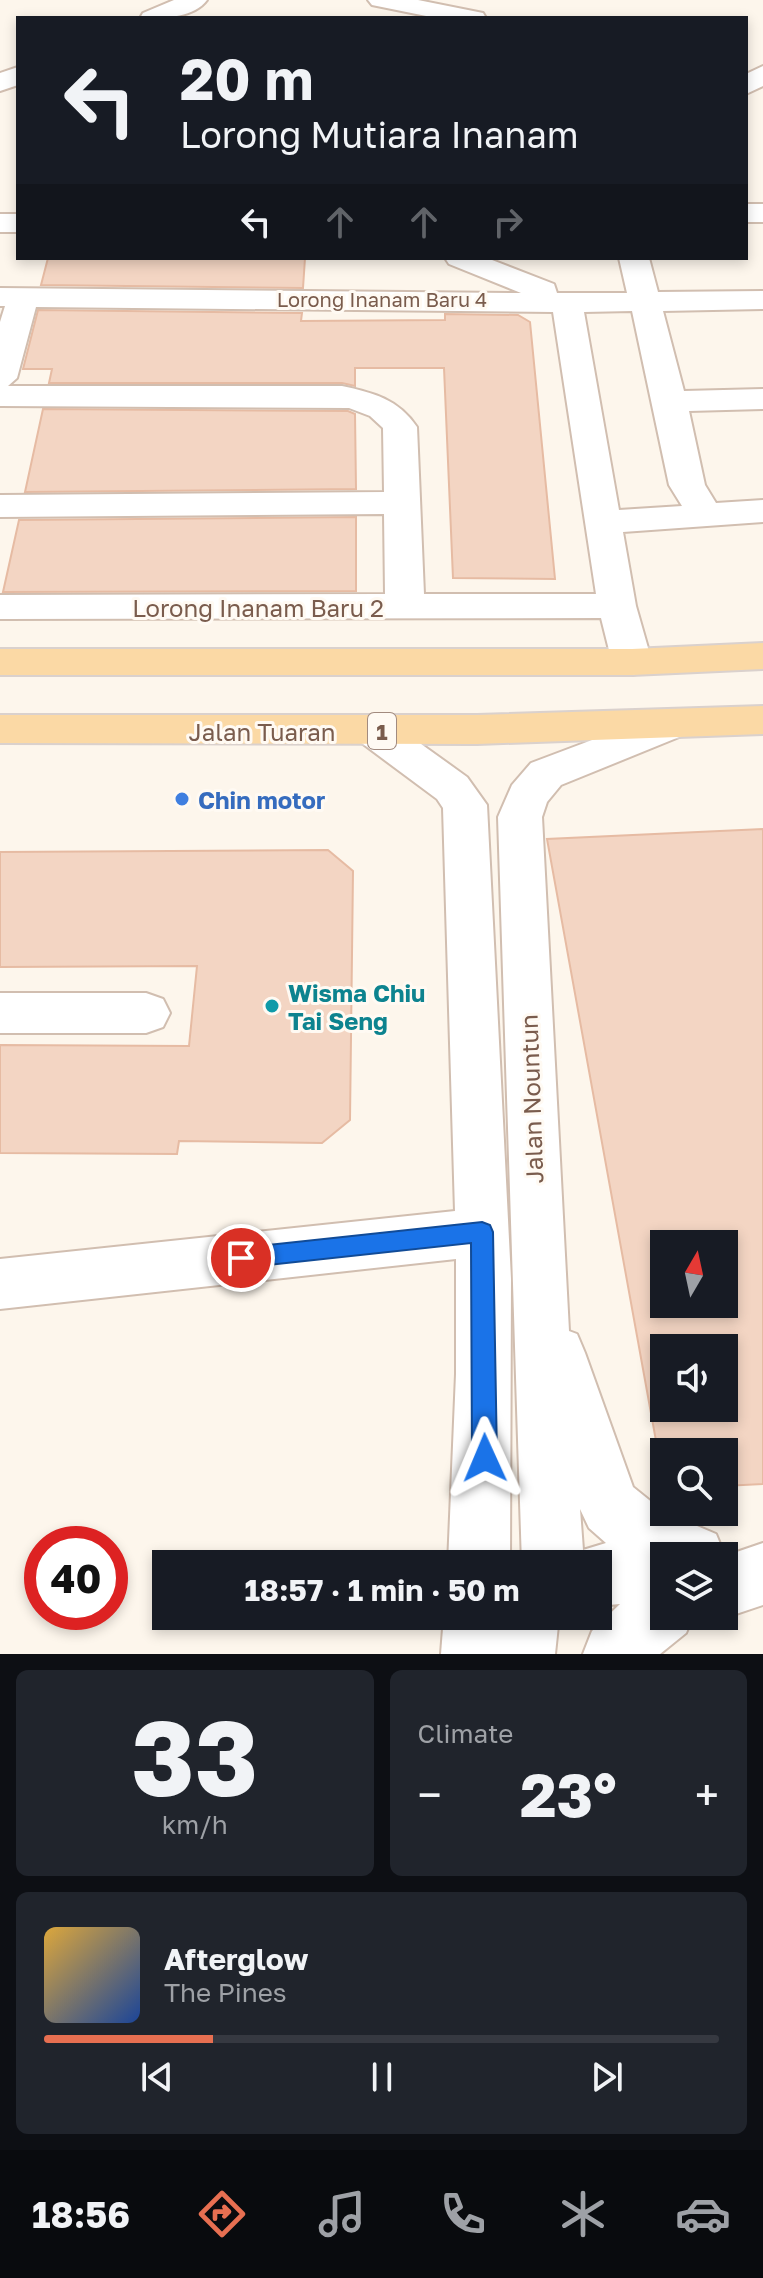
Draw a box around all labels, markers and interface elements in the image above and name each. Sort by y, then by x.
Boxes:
text: 20 m [180,45,314,112]
icon: left [48,48,152,152]
text: Lorong Mutiara Inanam [180,113,579,156]
icon: left [234,200,278,244]
icon: ahead [318,200,362,244]
icon: ahead [402,200,446,244]
icon: right [486,200,530,244]
street label: Lorong Inanam Baru 4 [277,287,487,311]
street label: Lorong Inanam Baru 2 [132,593,384,622]
road number: 1 [368,713,396,749]
street label: Jalan Tuaran [188,717,336,746]
place label: Chin motor [198,785,325,814]
marker: Chin motor [173,790,191,808]
place label: Wisma Chiu Tai Seng [288,978,425,1035]
marker: Wisma Chiu Tai Seng [263,997,281,1015]
street label: Jalan Nountun [514,1014,548,1184]
pin [207,1224,275,1292]
north arrow [650,1230,738,1318]
map controls [650,1230,738,1630]
icon: arrive [219,1236,263,1280]
button: sound [650,1334,738,1422]
position arrow [443,1416,527,1500]
button: search [650,1438,738,1526]
speed limit sign: 40 [24,1526,128,1630]
button: layers [650,1542,738,1630]
text: 18:57 · 1 min · 50 m [244,1572,520,1608]
text: 33 [131,1694,258,1819]
text: Climate [418,1718,513,1749]
text: 23° [520,1758,617,1830]
text: − [418,1768,442,1821]
text: + [695,1768,719,1821]
text: km/h [162,1809,228,1840]
text: Afterglow [164,1941,308,1977]
text: The Pines [164,1977,287,2008]
icon: previous [135,2055,179,2099]
icon: pause [360,2055,404,2099]
icon: next [585,2055,629,2099]
icon: directions [194,2186,250,2242]
icon: music [314,2186,370,2242]
icon: phone [435,2186,491,2242]
icon: climate [555,2186,611,2242]
icon: car [675,2186,731,2242]
text: 18:56 [32,2193,130,2236]

